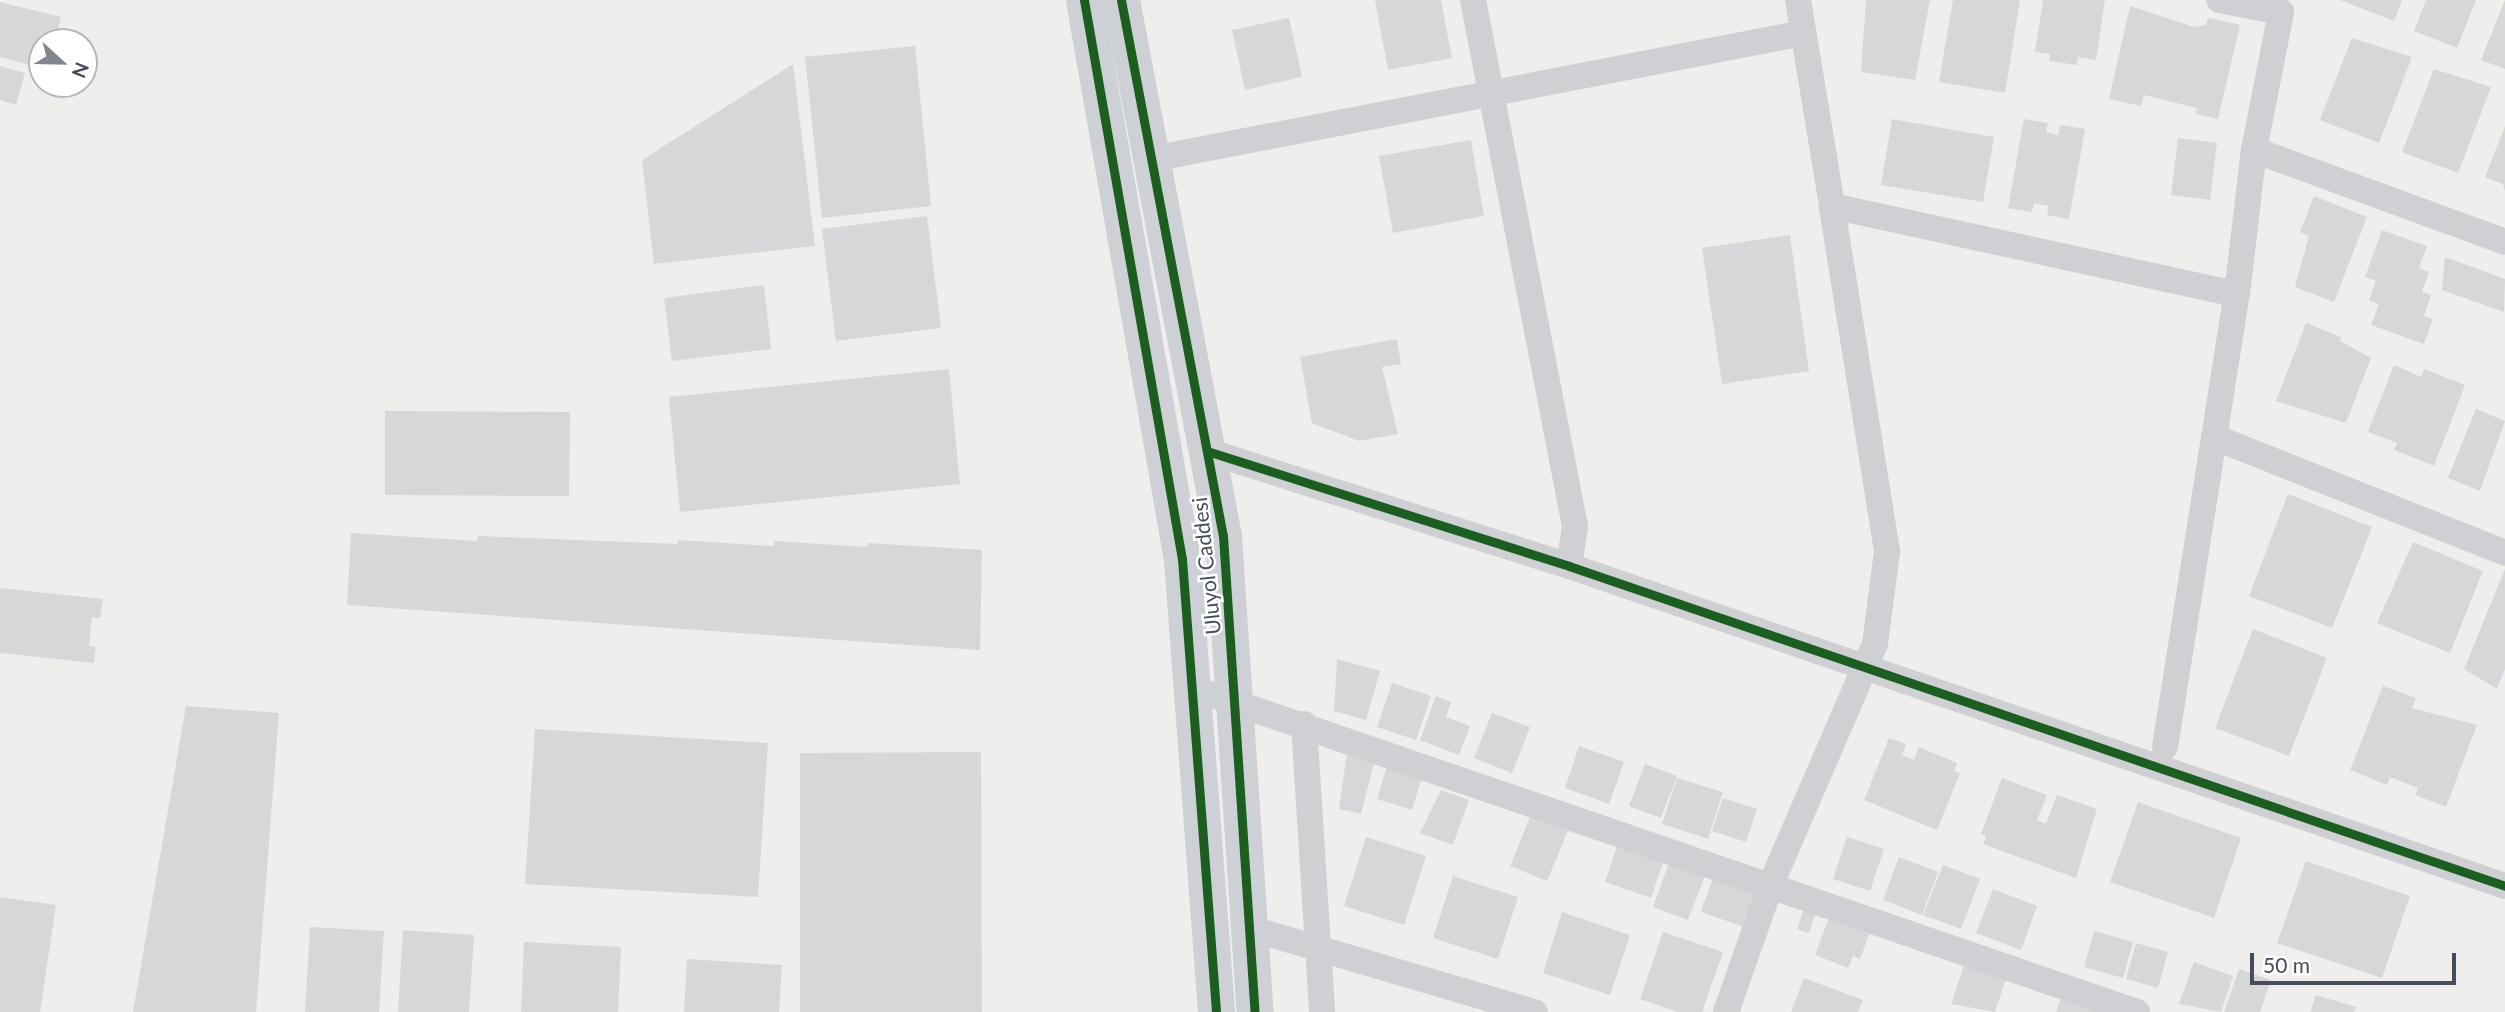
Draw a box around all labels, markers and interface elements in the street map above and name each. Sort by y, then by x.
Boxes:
north arrow [28,28,98,98]
text: N [68,59,94,81]
street label: Uluyol Caddesi [1186,496,1226,636]
scale bar [2253,939,2460,983]
text: 50 m [2263,952,2310,977]

